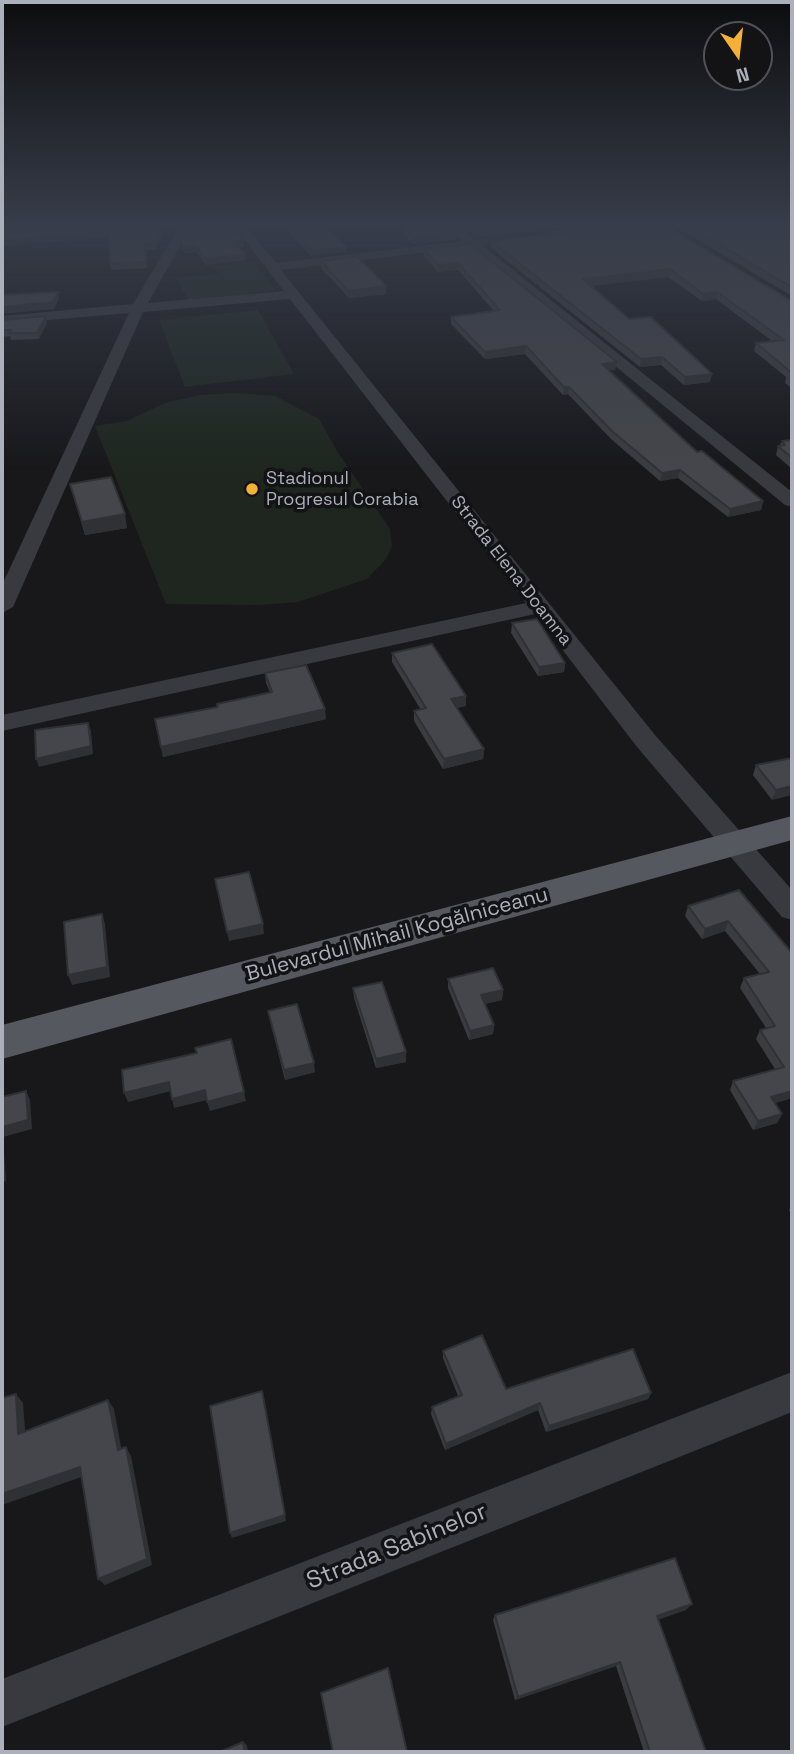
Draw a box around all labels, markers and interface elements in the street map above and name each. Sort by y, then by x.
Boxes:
north arrow [703,21,773,91]
text: N [734,61,752,89]
place label: Stadionul Progresul Corabia [266,468,418,510]
marker: Stadionul Progresul Corabia [244,481,260,497]
street label: Strada Elena Doamna [446,492,576,650]
street label: Bulevardul Mihail Kogălniceanu [243,882,551,988]
street label: Strada Sabinelor [303,1498,491,1596]

